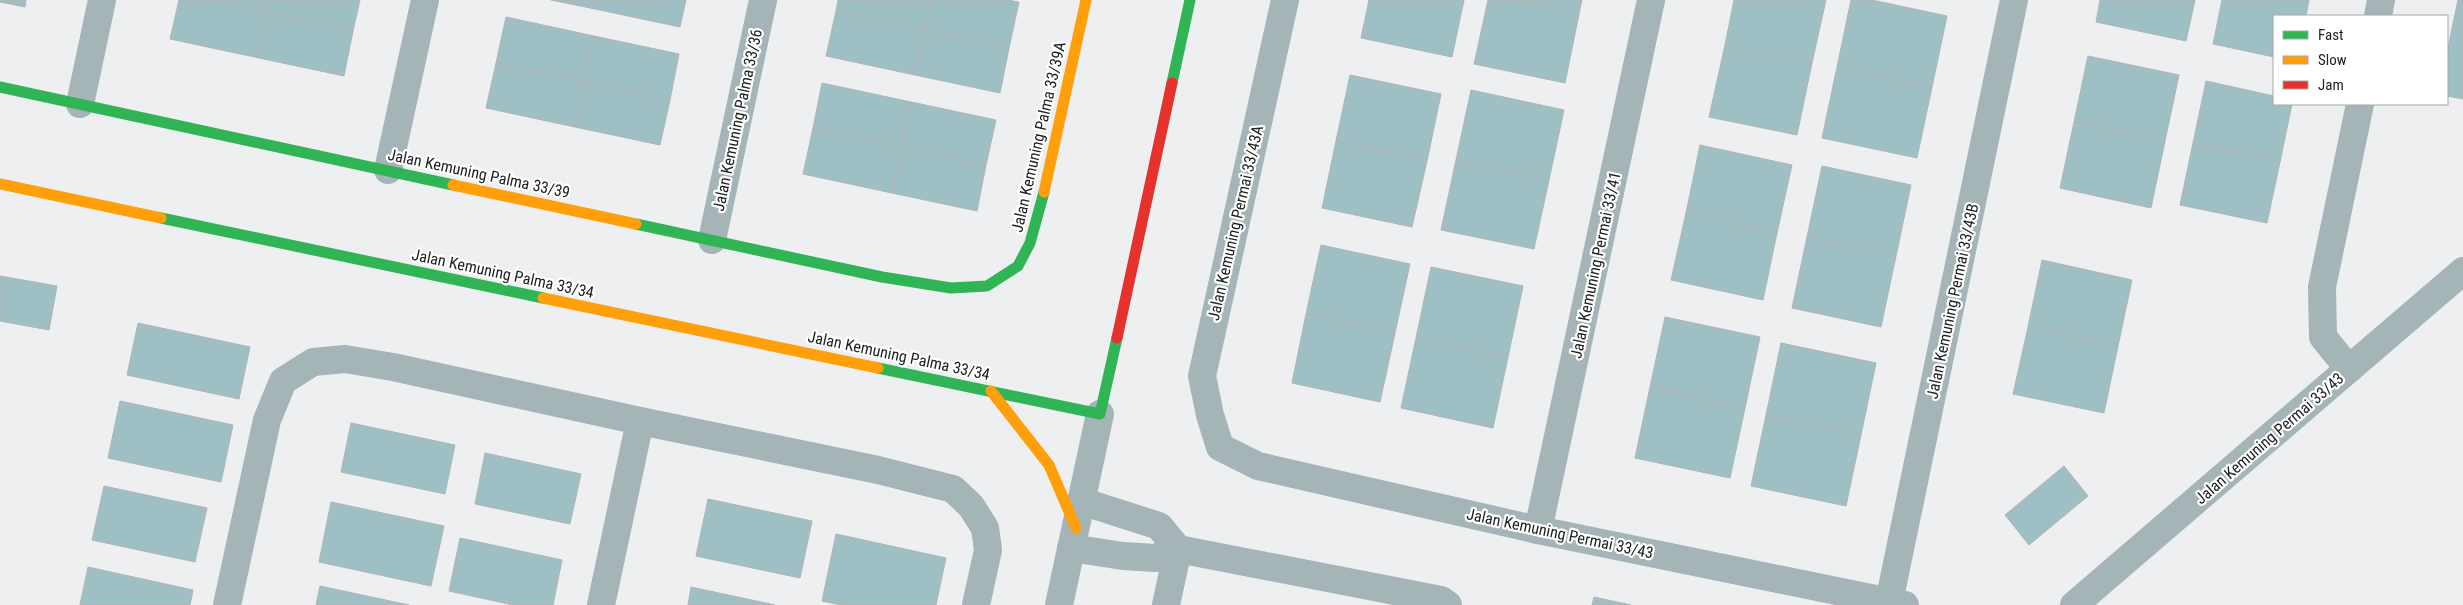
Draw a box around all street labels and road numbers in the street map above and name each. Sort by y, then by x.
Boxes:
street label: Jalan Kemuning Palma 33/36 [709,27,766,213]
street label: Jalan Kemuning Palma 33/39A [1007,40,1070,234]
street label: Jalan Kemuning Permai 33/43A [1204,124,1267,323]
street label: Jalan Kemuning Palma 33/39 [386,145,572,202]
street label: Jalan Kemuning Permai 33/41 [1566,170,1625,360]
street label: Jalan Kemuning Permai 33/43B [1922,202,1982,400]
street label: Jalan Kemuning Palma 33/34 [410,245,596,302]
street label: Jalan Kemuning Palma 33/34 [806,327,992,384]
street label: Jalan Kemuning Permai 33/43 [2191,369,2347,508]
street label: Jalan Kemuning Permai 33/43 [1465,504,1655,563]

